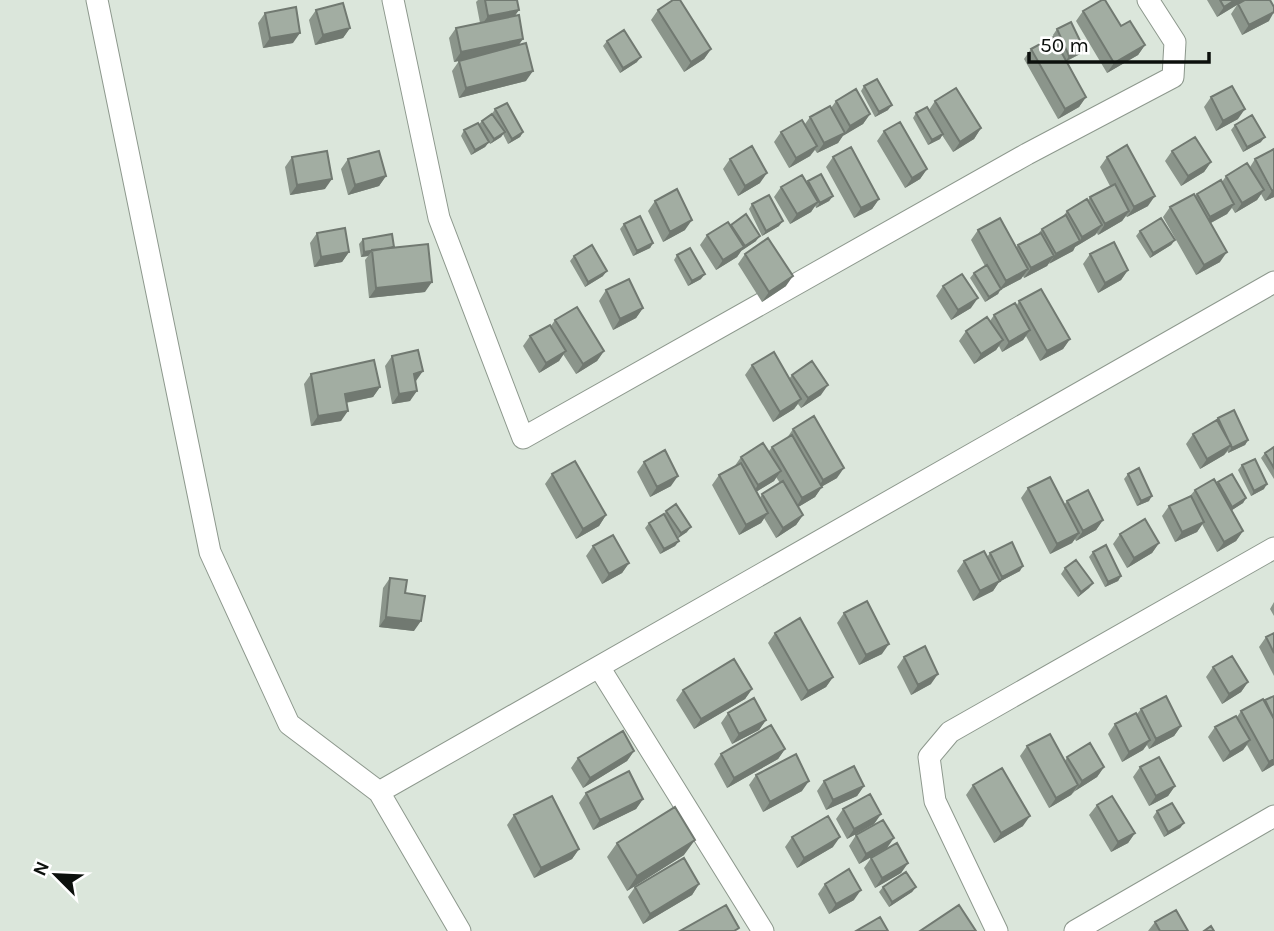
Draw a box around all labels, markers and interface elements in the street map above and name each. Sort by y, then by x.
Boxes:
scale bar [1029,21,1209,65]
text: 50 m [1040,33,1089,57]
north arrow [21,840,91,910]
text: N [29,858,54,879]

